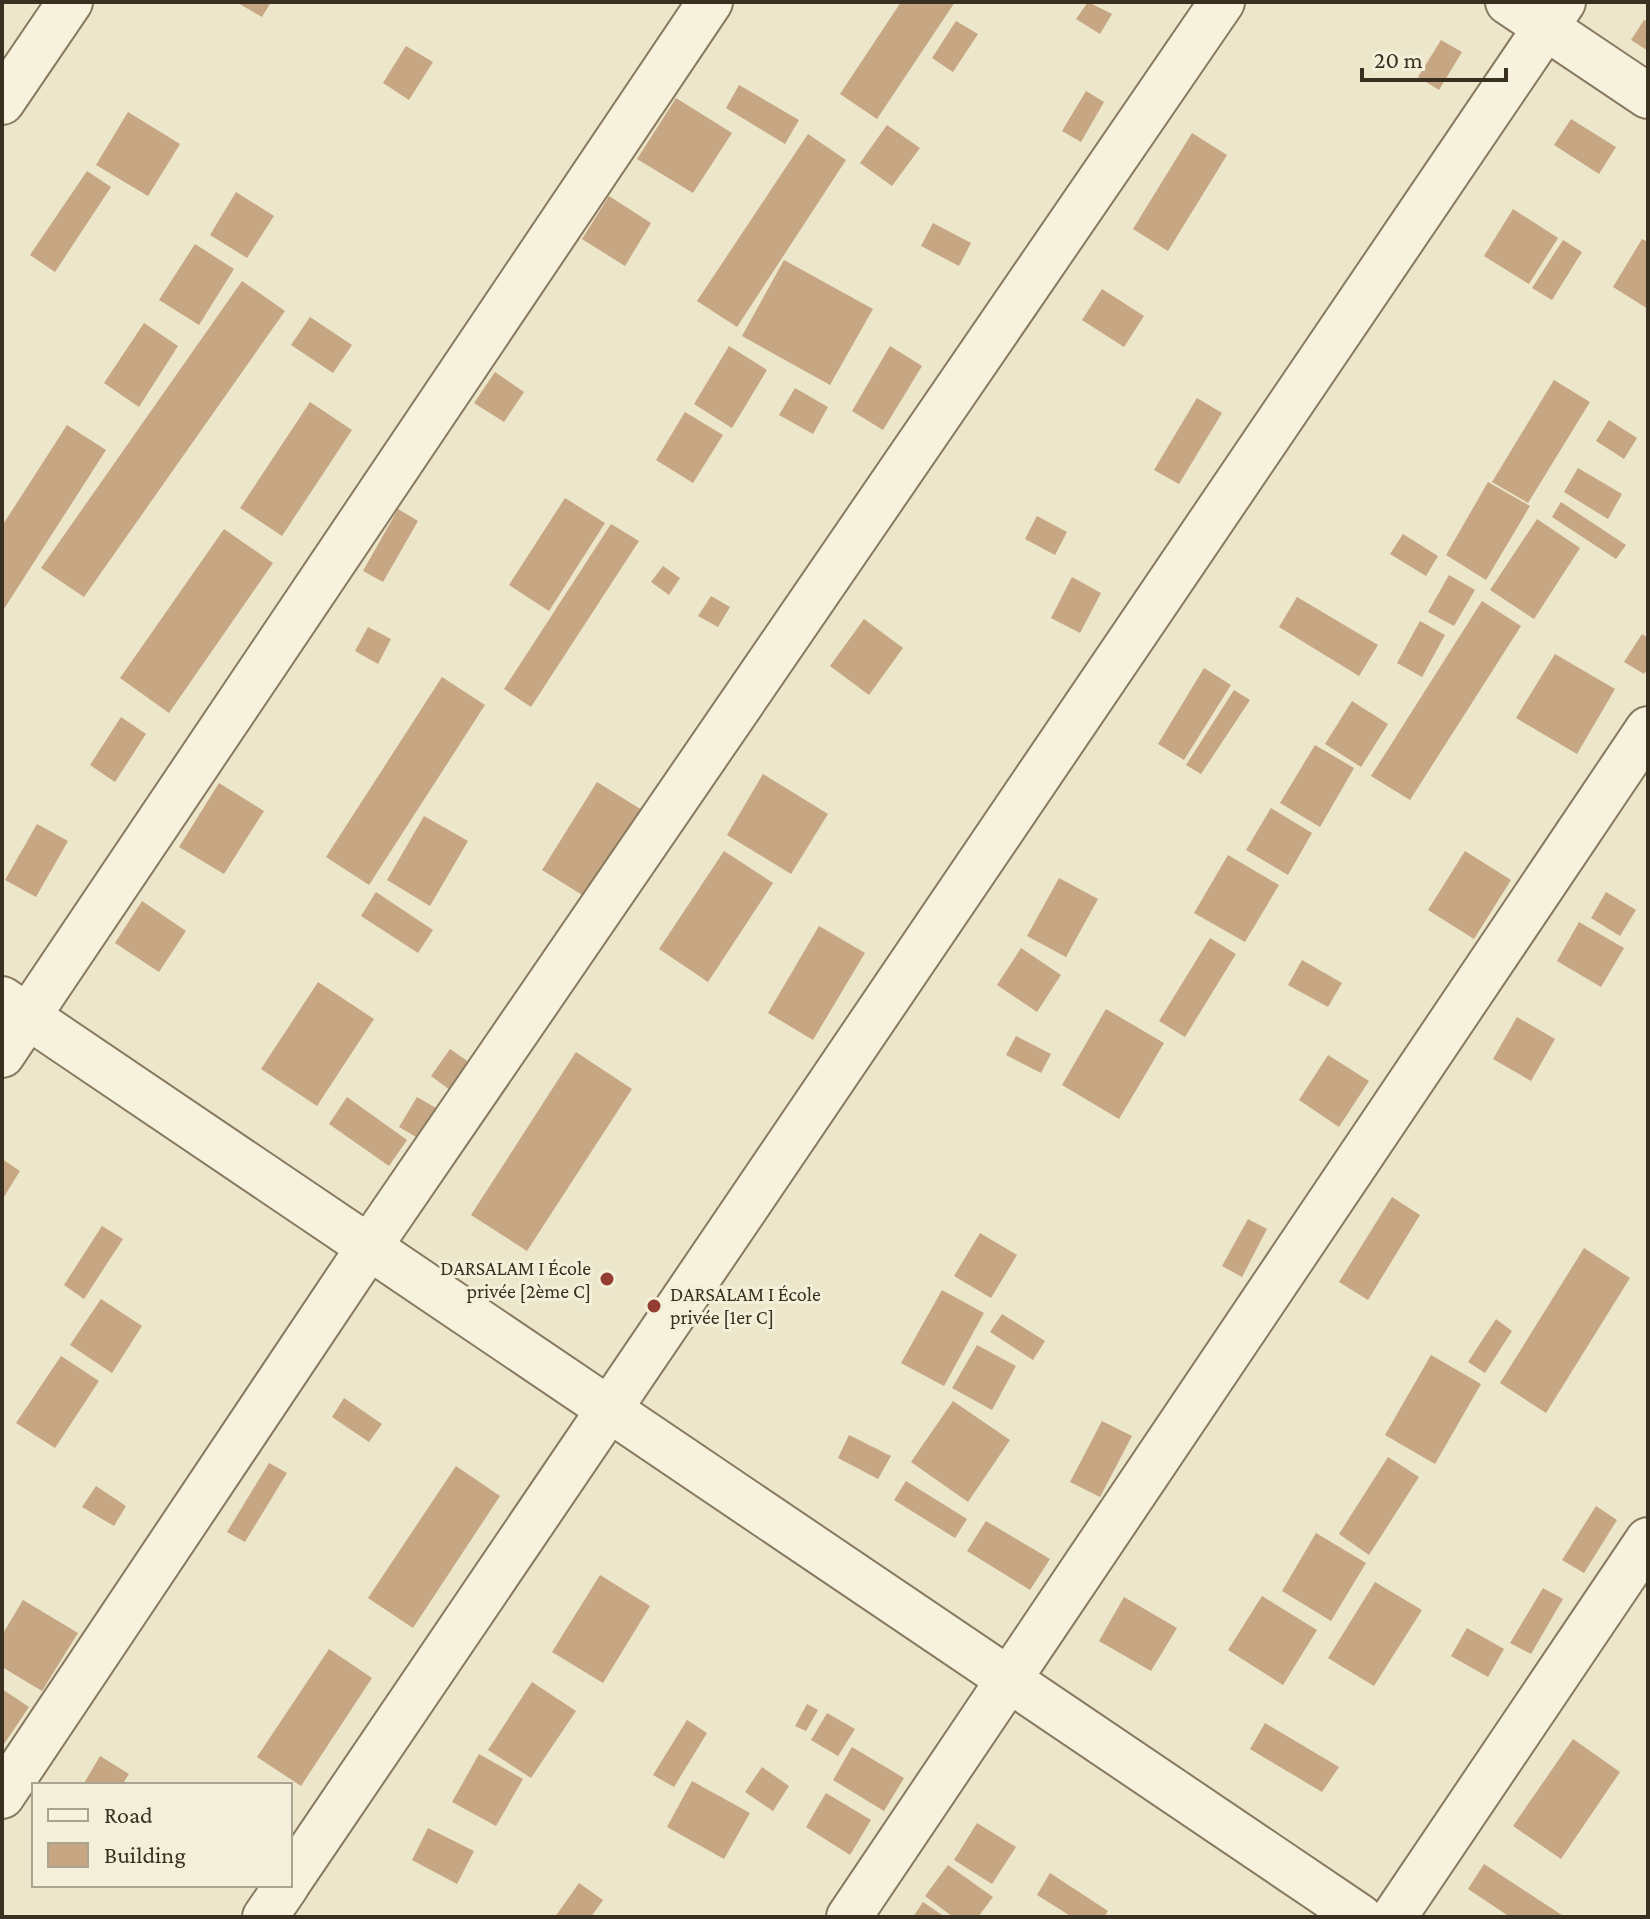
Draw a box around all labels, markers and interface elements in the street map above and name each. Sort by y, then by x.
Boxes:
scale bar [1362,32,1506,82]
text: 20 m [1374,46,1423,73]
place label: DARSALAM I École privée [2ème C] [440,1257,591,1303]
marker: DARSALAM I École privée [2ème C] [598,1270,616,1288]
place label: DARSALAM I École privée [1er C] [670,1283,821,1329]
marker: DARSALAM I École privée [1er C] [645,1297,663,1315]
legend [32,1783,292,1887]
text: Road [104,1801,153,1828]
text: Building [104,1841,186,1868]

